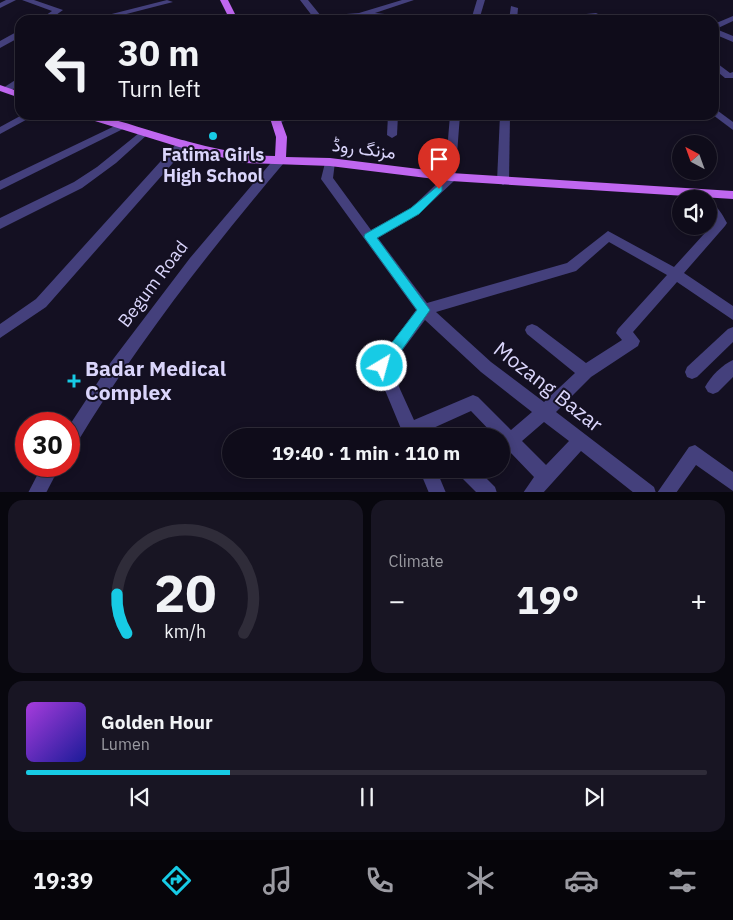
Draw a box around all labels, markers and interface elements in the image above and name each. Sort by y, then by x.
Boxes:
text: 30 m [118,30,200,76]
icon: left [35,35,100,100]
text: Turn left [118,74,201,103]
marker: Fatima Girls High School [207,130,219,142]
street label: مزنگ روڈ [331,133,397,164]
north arrow [672,135,718,180]
map controls [672,135,717,235]
pin [418,138,460,189]
place label: Fatima Girls High School [162,143,264,187]
icon: arrive [425,145,453,173]
button: sound [672,190,717,235]
street label: Begum Road [113,236,193,332]
street label: Mozang Bazar [488,335,609,438]
position arrow [355,339,407,391]
place label: Badar Medical Complex [85,354,226,406]
marker: Badar Medical Complex [67,374,81,388]
speed limit sign: 30 [15,412,80,477]
text: 19:40 · 1 min · 110 m [272,441,460,465]
text: Climate [389,551,444,571]
text: 20 [154,559,216,626]
text: 19° [516,575,579,624]
text: − [389,582,405,619]
text: + [690,582,707,619]
text: km/h [164,620,206,643]
text: Golden Hour [101,710,213,734]
text: Lumen [101,734,150,754]
icon: previous [126,783,154,811]
icon: pause [353,783,381,811]
icon: next [580,783,608,811]
icon: directions [159,863,194,898]
icon: music [260,863,295,898]
icon: phone [362,863,397,898]
icon: climate [463,863,498,898]
icon: car [564,863,599,898]
icon: filters [665,863,700,898]
text: 19:39 [33,866,93,895]

